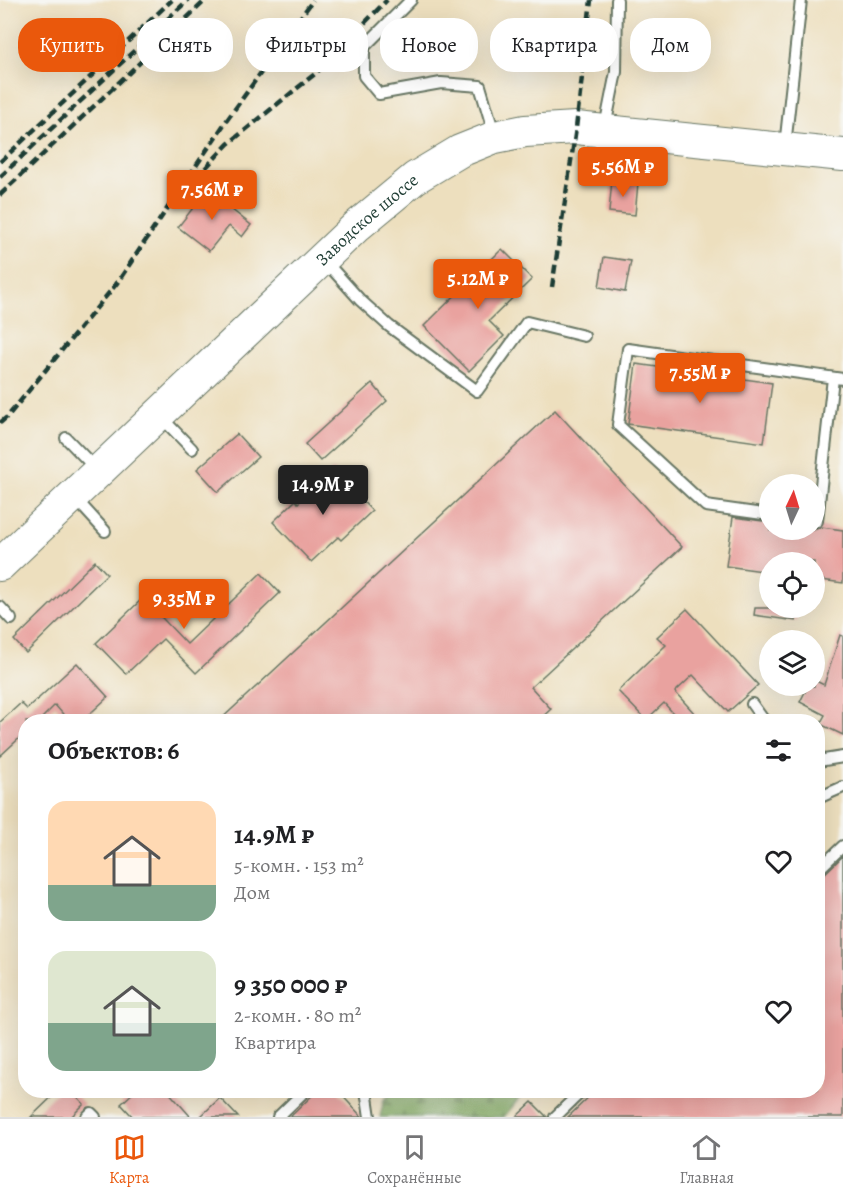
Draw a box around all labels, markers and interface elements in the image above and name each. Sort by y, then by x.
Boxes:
chip: Купить [18,18,125,72]
chip: Снять [137,18,233,72]
chip: Фильтры [245,18,368,72]
chip: Новое [380,18,478,72]
chip: Квартира [490,18,618,72]
chip: Дом [630,18,711,72]
pin: 5.56M ₽ [568,147,678,198]
text: 5.56M ₽ [592,153,654,180]
street label: Заводское шоссе [310,168,423,271]
pin: 7.56M ₽ [157,170,267,221]
text: 7.56M ₽ [181,176,243,203]
pin: 5.12M ₽ [423,259,533,310]
text: 5.12M ₽ [447,265,509,292]
pin: 7.55M ₽ [645,353,755,404]
text: 7.55M ₽ [669,359,731,386]
pin: 14.9M ₽ [268,465,378,516]
text: 14.9M ₽ [292,471,354,498]
north arrow [759,474,825,540]
map controls [759,474,825,696]
button: locate [759,552,825,618]
pin: 9.35M ₽ [129,579,239,630]
text: 9.35M ₽ [153,585,215,612]
button: layers [759,630,825,696]
text: Объектов: 6 [48,733,179,768]
icon: filters [762,734,795,767]
text: 14.9M ₽ [234,817,314,852]
icon: home [96,825,168,897]
icon: heart [762,845,795,878]
text: 5-комн. · 153 m² [234,852,364,879]
text: Дом [234,879,270,906]
text: 9 350 000 ₽ [234,967,347,1002]
icon: home [96,975,168,1047]
icon: heart [762,995,795,1028]
text: 2-комн. · 80 m² [234,1002,361,1029]
text: Квартира [234,1029,316,1056]
tab: Карта [109,1131,149,1189]
tab: Сохранённые [367,1131,462,1189]
tab: Главная [680,1131,734,1189]

